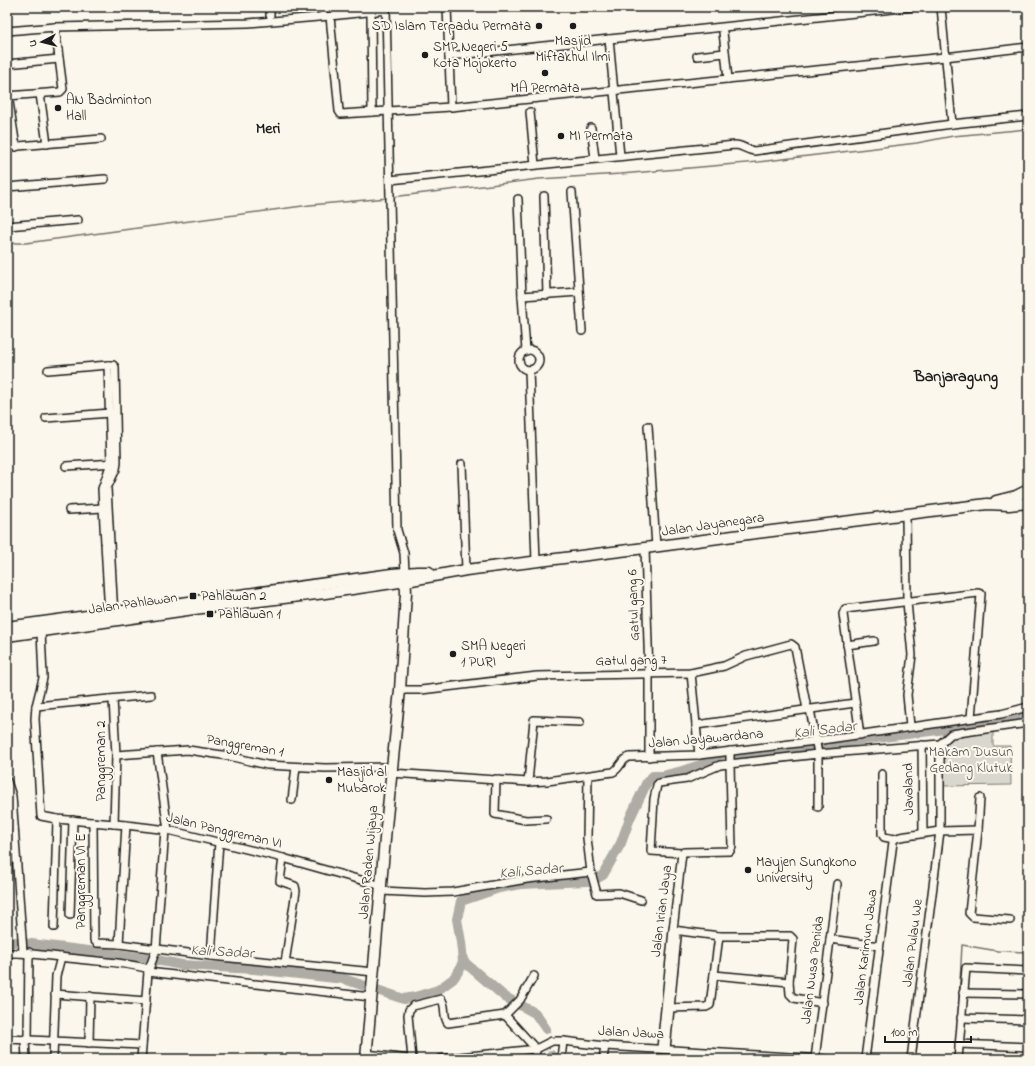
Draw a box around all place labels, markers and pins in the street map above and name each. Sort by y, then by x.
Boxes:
place label: SD Islam Terpadu Permata [372,16,531,37]
marker: SD Islam Terpadu Permata [534,21,544,31]
marker: Masjid Miftakhul Ilmi [568,21,578,31]
place label: Masjid Miftakhul Ilmi [536,31,610,68]
place label: SMP Negeri 5 Kota Mojokerto [433,37,517,74]
marker: SMP Negeri 5 Kota Mojokerto [420,50,430,60]
marker: MA Permata [540,68,550,78]
place label: MA Permata [510,78,580,99]
place label: AN Badminton Hall [66,90,152,127]
marker: AN Badminton Hall [53,103,63,113]
place label: MI Permata [569,126,633,147]
marker: MI Permata [556,131,566,141]
place label: Pahlawan 2 [201,586,267,607]
marker: Pahlawan 2 [188,591,198,601]
place label: Pahlawan 1 [218,604,282,625]
marker: Pahlawan 1 [205,609,215,619]
place label: SMA Negeri 1 PURI [461,636,526,673]
marker: SMA Negeri 1 PURI [448,649,458,659]
place label: Masjid al Mubarok [337,762,387,799]
marker: Masjid al Mubarok [324,775,334,785]
place label: Mayjen Sungkono University [756,852,857,890]
marker: Mayjen Sungkono University [743,865,753,875]

